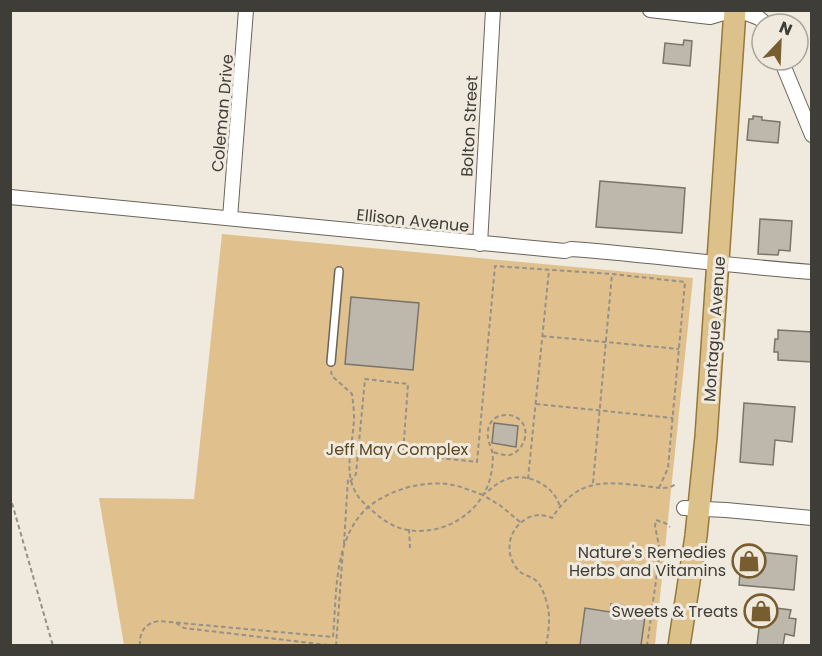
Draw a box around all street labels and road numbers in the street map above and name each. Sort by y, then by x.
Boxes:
street label: Coleman Drive [206,53,239,173]
street label: Bolton Street [455,75,484,177]
street label: Ellison Avenue [355,203,471,238]
street label: Montague Avenue [698,255,731,403]

